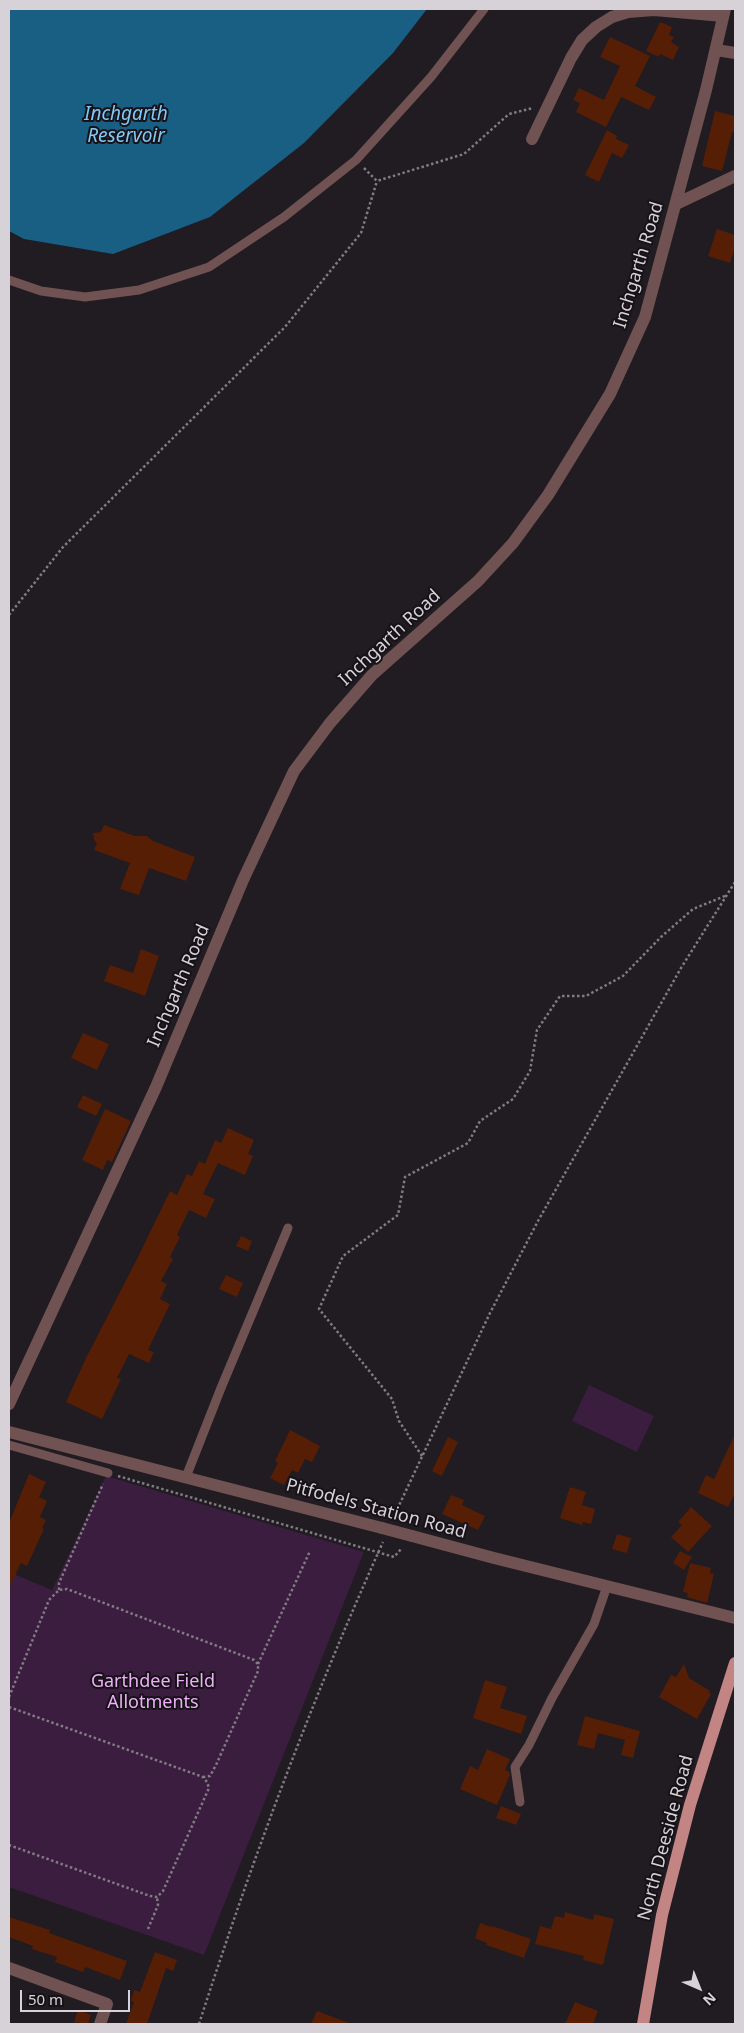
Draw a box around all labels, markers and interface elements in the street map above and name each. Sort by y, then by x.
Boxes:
water label: Inchgarth Reservoir [84,104,168,148]
street label: Inchgarth Road [609,199,669,331]
street label: Inchgarth Road [335,585,445,691]
street label: Inchgarth Road [143,921,215,1051]
street label: Pitfodels Station Road [283,1475,469,1543]
park label: Garthdee Field Allotments [91,1671,215,1714]
street label: North Deeside Road [634,1753,698,1923]
north arrow [674,1963,724,2013]
scale bar [22,1980,132,2012]
text: N [699,1988,720,2010]
text: 50 m [28,1989,63,2009]

